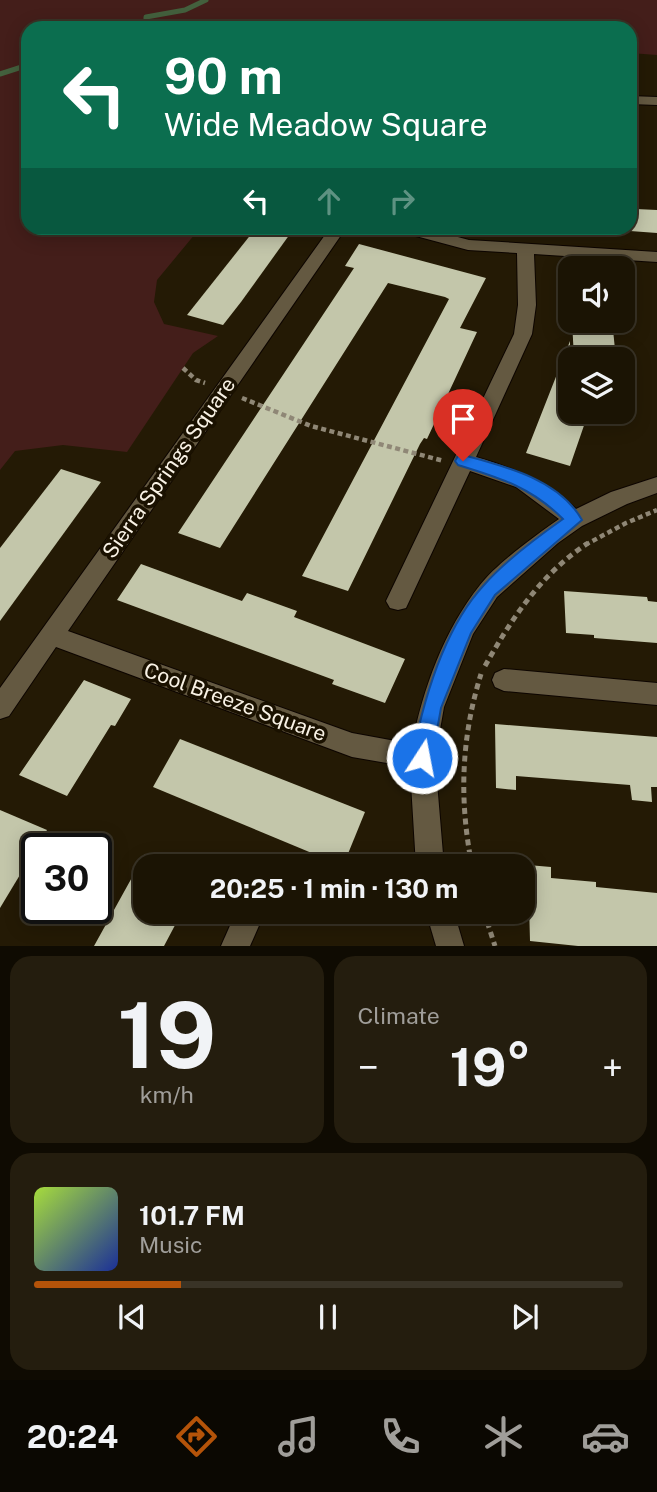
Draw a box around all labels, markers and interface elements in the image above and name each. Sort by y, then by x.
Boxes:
text: 90 m [164,47,283,105]
icon: left [49,49,140,140]
text: Wide Meadow Square [164,106,488,143]
icon: left [237,182,275,220]
icon: ahead [310,182,348,220]
icon: right [383,182,421,220]
map controls [558,256,635,424]
button: sound [558,256,635,333]
button: layers [558,347,635,424]
street label: Sierra Springs Square [97,373,240,563]
pin [433,389,493,461]
icon: arrive [444,400,482,438]
street label: Cool Breeze Square [140,657,330,746]
position arrow [385,721,459,795]
speed limit sign: 30 [21,833,112,924]
text: 20:25 · 1 min · 130 m [210,873,458,904]
text: 19 [117,982,216,1088]
text: Climate [358,1002,440,1029]
text: 19° [450,1037,531,1098]
text: − [358,1045,379,1090]
text: + [602,1045,623,1090]
text: km/h [140,1081,194,1108]
text: 101.7 FM [139,1200,245,1231]
text: Music [139,1231,203,1258]
icon: previous [113,1298,151,1336]
icon: pause [309,1298,347,1336]
icon: next [506,1298,544,1336]
icon: directions [172,1412,221,1461]
icon: music [274,1412,323,1461]
icon: phone [376,1412,425,1461]
icon: climate [479,1412,528,1461]
icon: car [581,1412,630,1461]
text: 20:24 [27,1418,118,1455]

